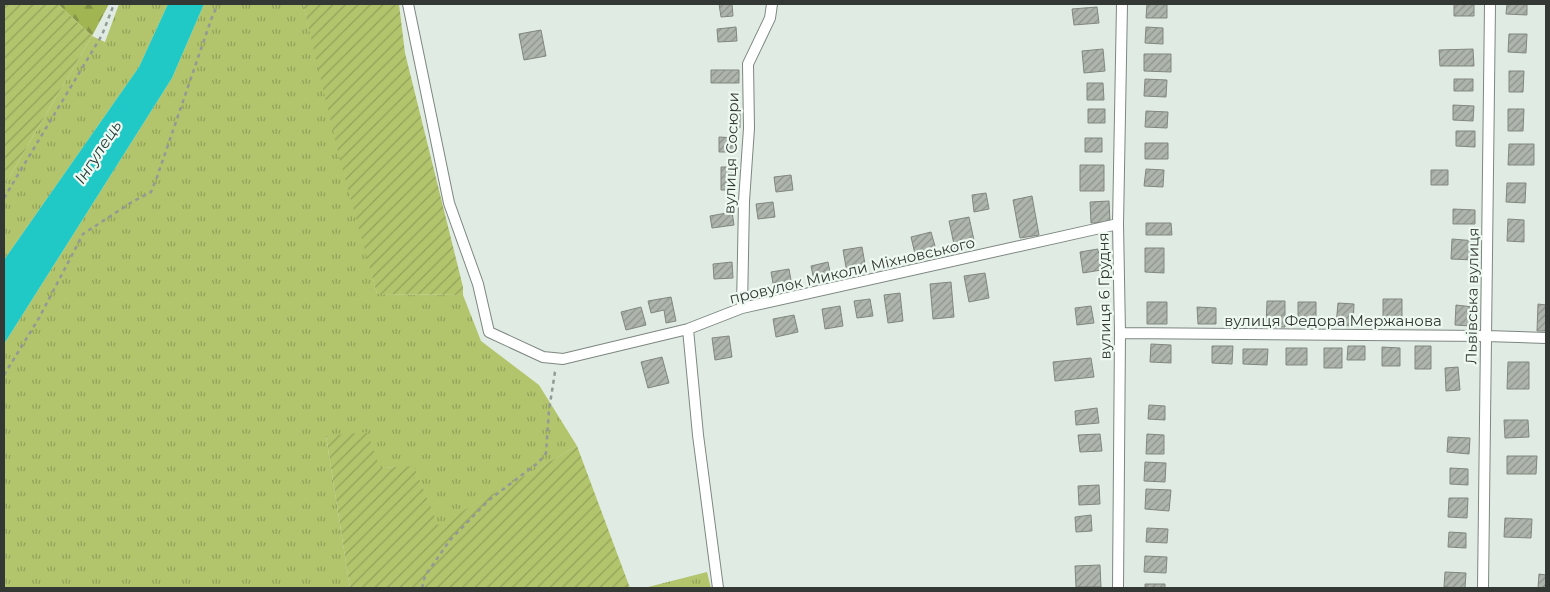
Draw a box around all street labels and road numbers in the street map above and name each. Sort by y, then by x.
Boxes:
street label: вулиця Сосюри [719,92,743,214]
street label: Львівська вулиця [1461,227,1483,365]
street label: провулок Миколи Міхновського [727,232,977,308]
street label: вулиця 6 Грудня [1093,232,1115,360]
street label: вулиця Федора Мержанова [1224,311,1442,330]

